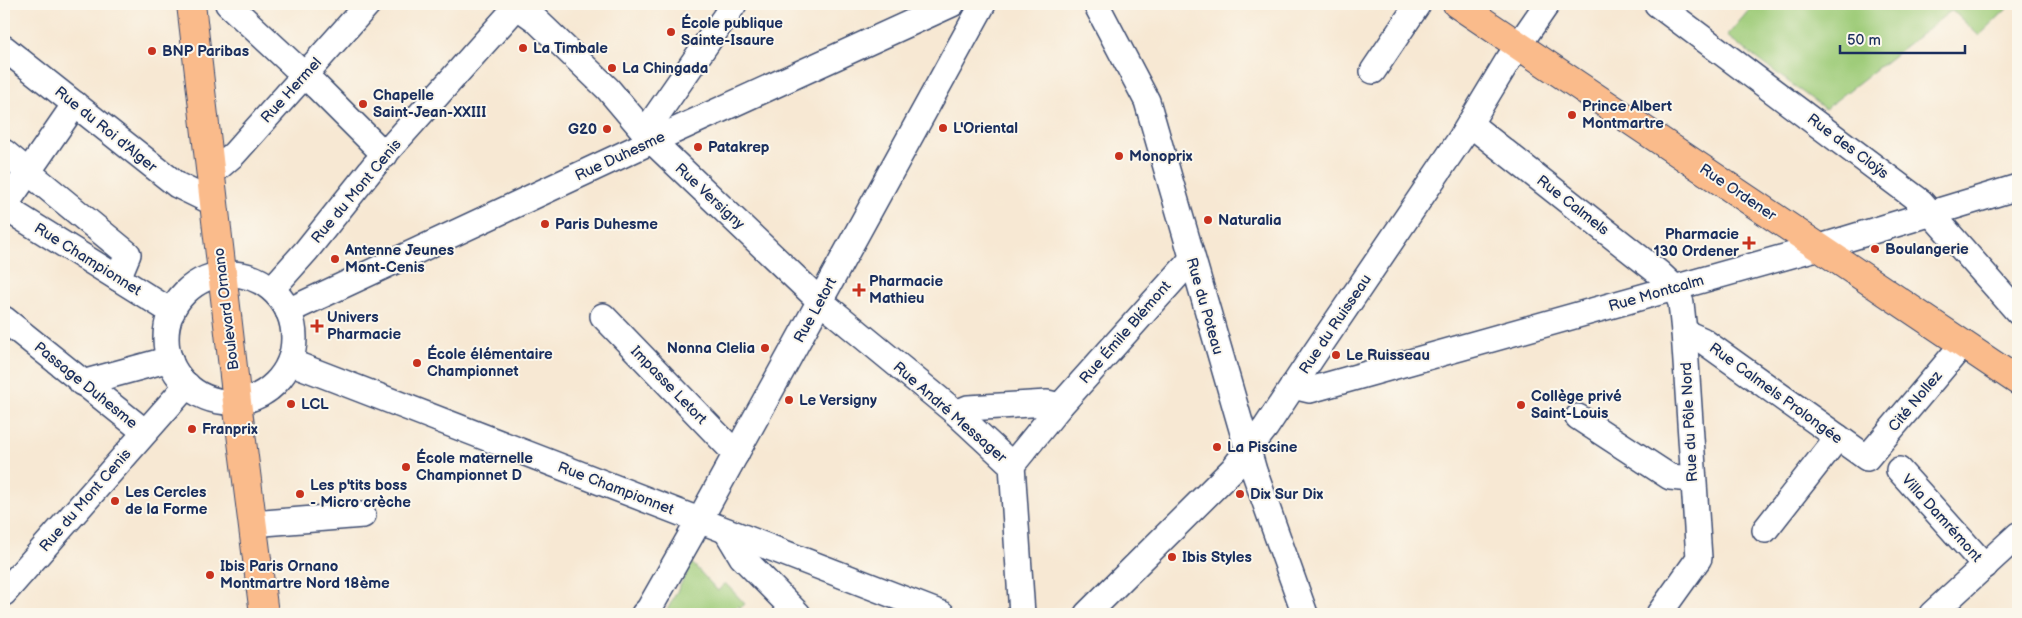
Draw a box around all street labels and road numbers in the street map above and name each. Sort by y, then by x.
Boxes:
street label: Rue Hermel [257,54,326,127]
street label: Rue du Roi d'Alger [51,82,161,177]
street label: Rue des Cloÿs [1803,110,1893,183]
street label: Rue Duhesme [572,127,668,186]
street label: Rue du Mont Cenis [307,135,406,247]
street label: Rue Versigny [671,159,749,234]
street label: Rue Ordener [1696,160,1780,225]
street label: Rue Calmels [1533,171,1613,240]
street label: Rue Championnet [31,219,145,300]
street label: Boulevard Ornano [210,247,243,371]
street label: Rue du Poteau [1182,255,1227,357]
street label: Rue du Ruisseau [1295,271,1376,378]
street label: Rue Montcalm [1606,271,1706,316]
street label: Rue Letort [790,274,841,346]
street label: Rue Émile Blémont [1076,277,1176,388]
street label: Passage Duhesme [30,338,141,433]
street label: Rue Calmels Prolongée [1705,339,1846,448]
street label: Impasse Letort [626,342,711,429]
street label: Rue André Messager [889,358,1011,467]
street label: Rue du Pôle Nord [1677,362,1702,482]
street label: Cité Nollez [1884,366,1947,436]
street label: Rue du Mont Cenis [35,444,136,556]
street label: Rue Championnet [555,458,677,520]
street label: Villa Damrémont [1897,470,1986,566]

